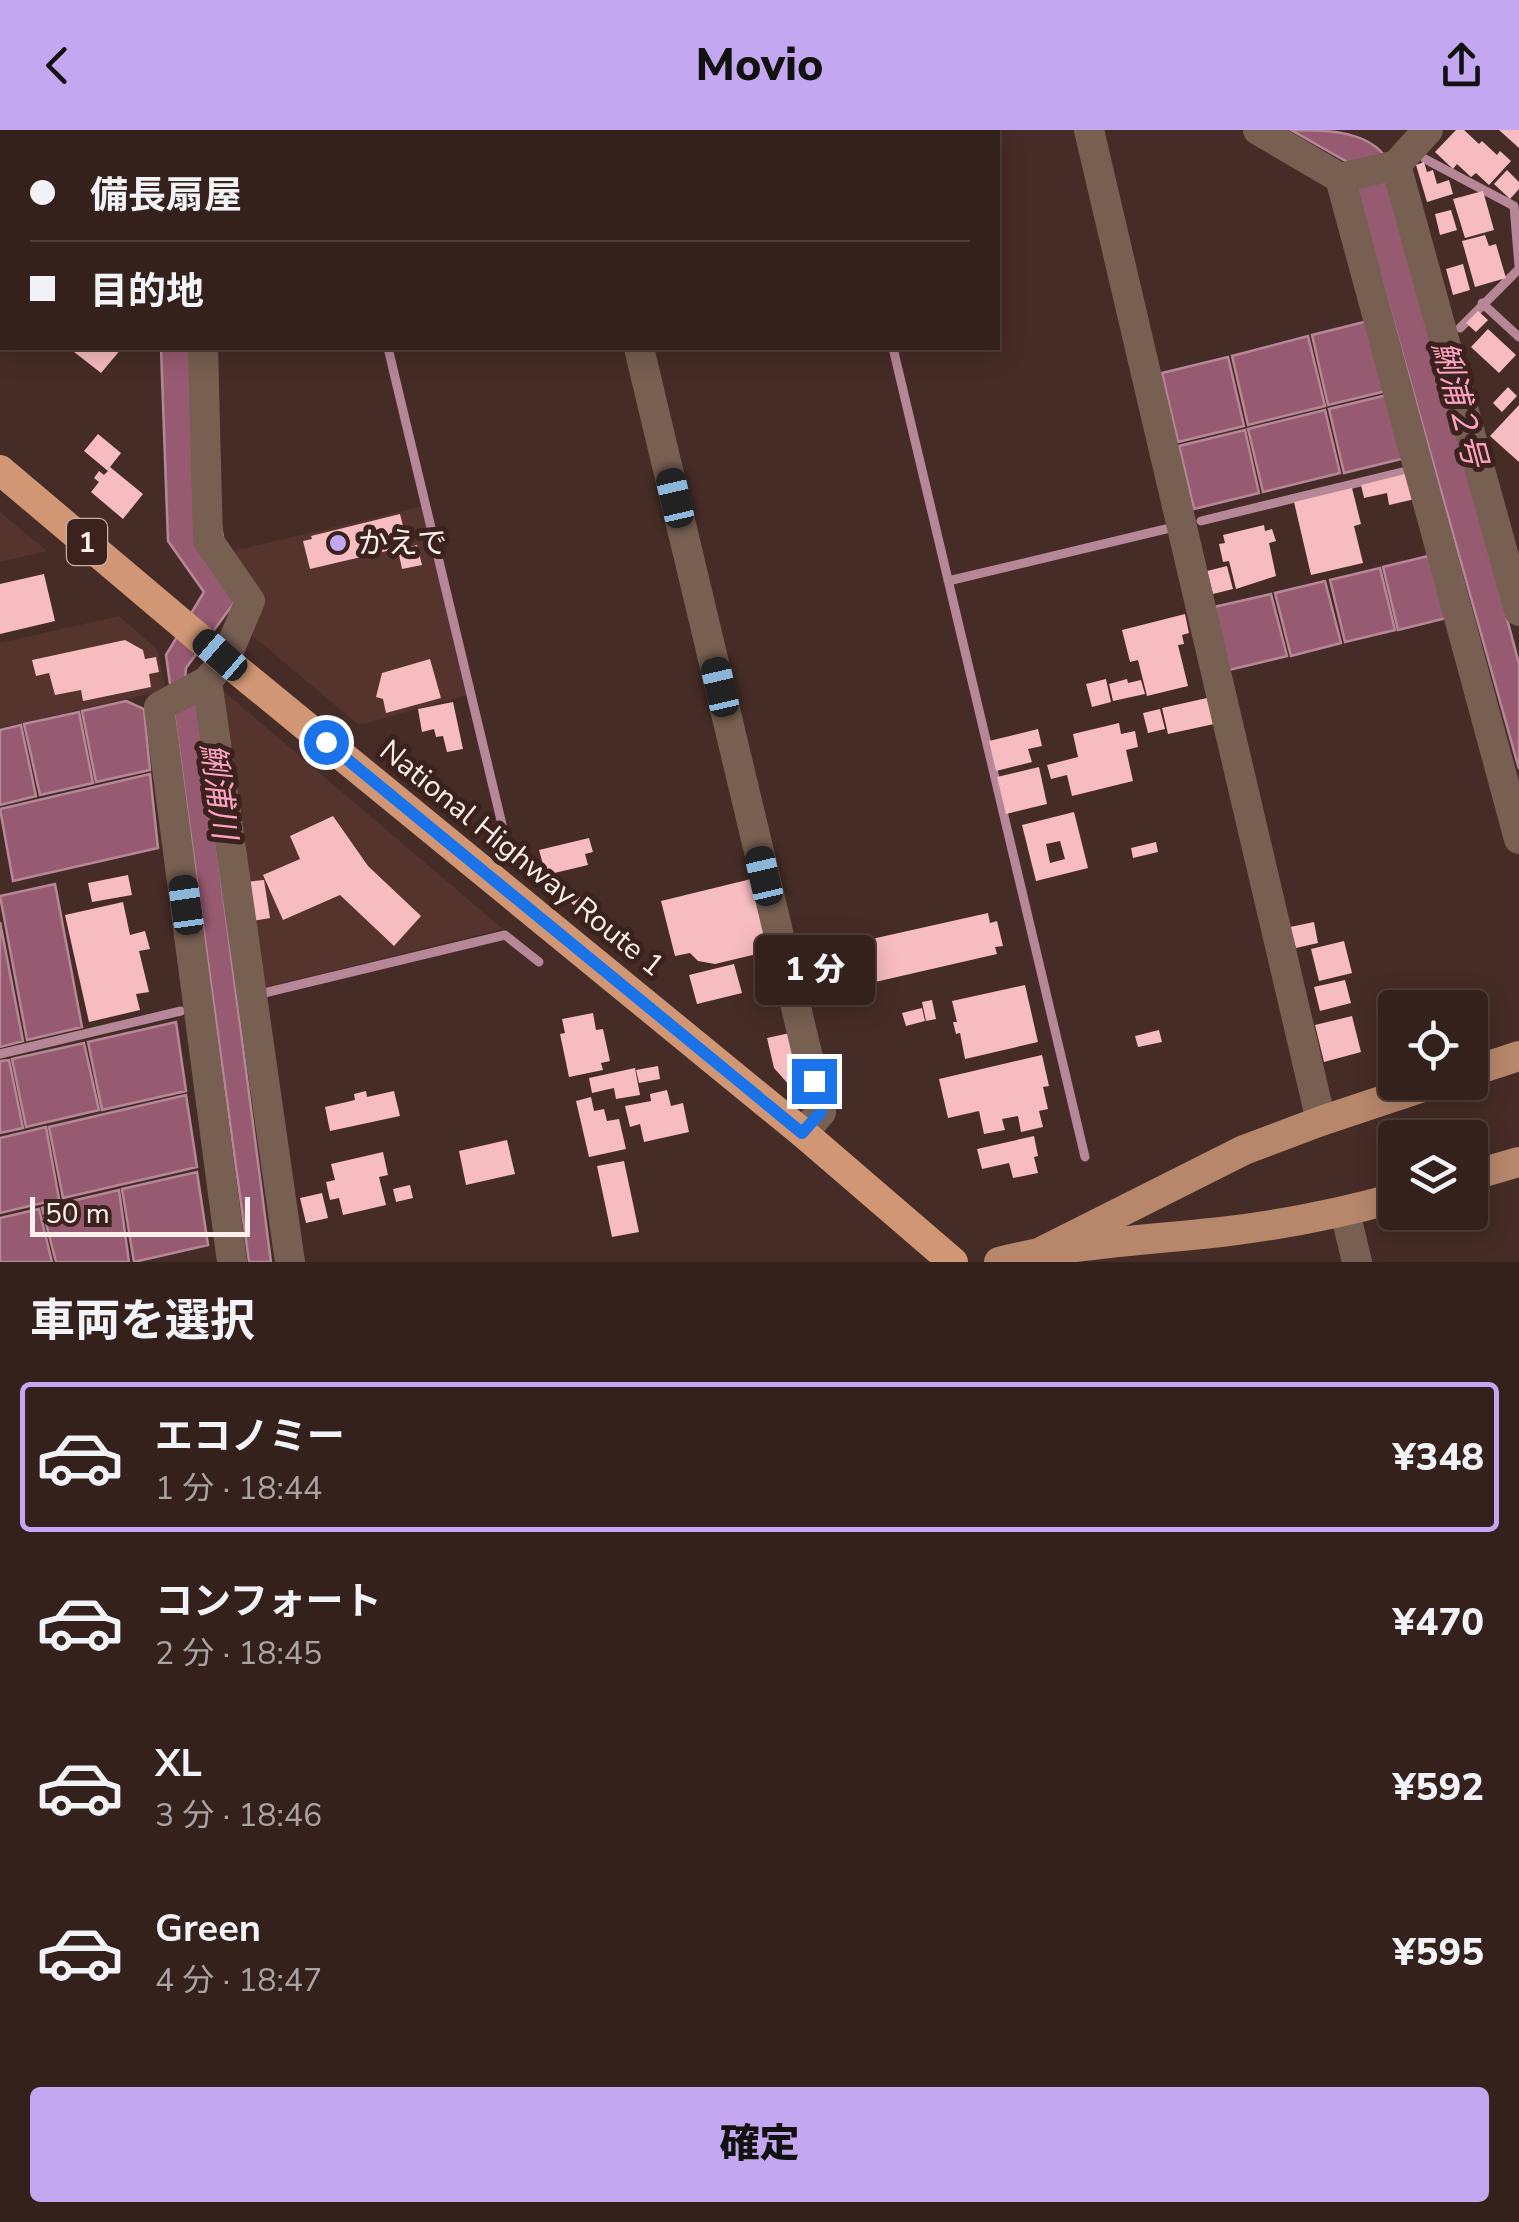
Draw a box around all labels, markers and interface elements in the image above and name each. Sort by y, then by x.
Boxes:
text: Movio [696,35,824,96]
icon: back [30,38,85,93]
icon: share [1434,38,1489,93]
text: 備長扇屋 [90,170,242,221]
text: 目的地 [90,266,204,317]
water label: 鯏浦２号 [1422,337,1497,473]
car [654,465,696,531]
road number: 1 [67,519,107,565]
place label: かえで [358,523,447,564]
marker: かえで [327,532,349,554]
car [188,624,252,686]
car [699,654,741,720]
route start [304,720,349,765]
street label: National Highway Route 1 [371,731,673,986]
water label: 鯏浦川 [191,741,247,845]
car [743,843,785,909]
car [167,873,205,937]
callout: 1 分 [754,936,874,1006]
text: 1 分 [785,948,845,991]
map controls [1378,990,1488,1230]
button: locate [1378,990,1488,1100]
route end [792,1059,837,1104]
button: layers [1378,1120,1488,1230]
scale bar [30,1192,250,1236]
text: 50 m [45,1195,110,1233]
text: 車両を選択 [30,1291,255,1352]
text: エコノミー [155,1411,345,1462]
icon: car [35,1412,125,1502]
text: ¥348 [1393,1432,1484,1483]
text: 1 分 · 18:44 [155,1467,322,1510]
text: コンフォート [155,1576,382,1627]
icon: car [35,1577,125,1667]
text: ¥470 [1393,1597,1484,1648]
text: 2 分 · 18:45 [155,1632,322,1675]
text: XL [155,1738,202,1789]
icon: car [35,1742,125,1832]
text: ¥592 [1393,1762,1484,1813]
text: 3 分 · 18:46 [155,1794,322,1837]
text: Green [155,1903,261,1954]
icon: car [35,1907,125,1997]
text: ¥595 [1393,1927,1484,1978]
text: 4 分 · 18:47 [155,1959,322,2002]
button: 確定 [30,2087,1489,2202]

